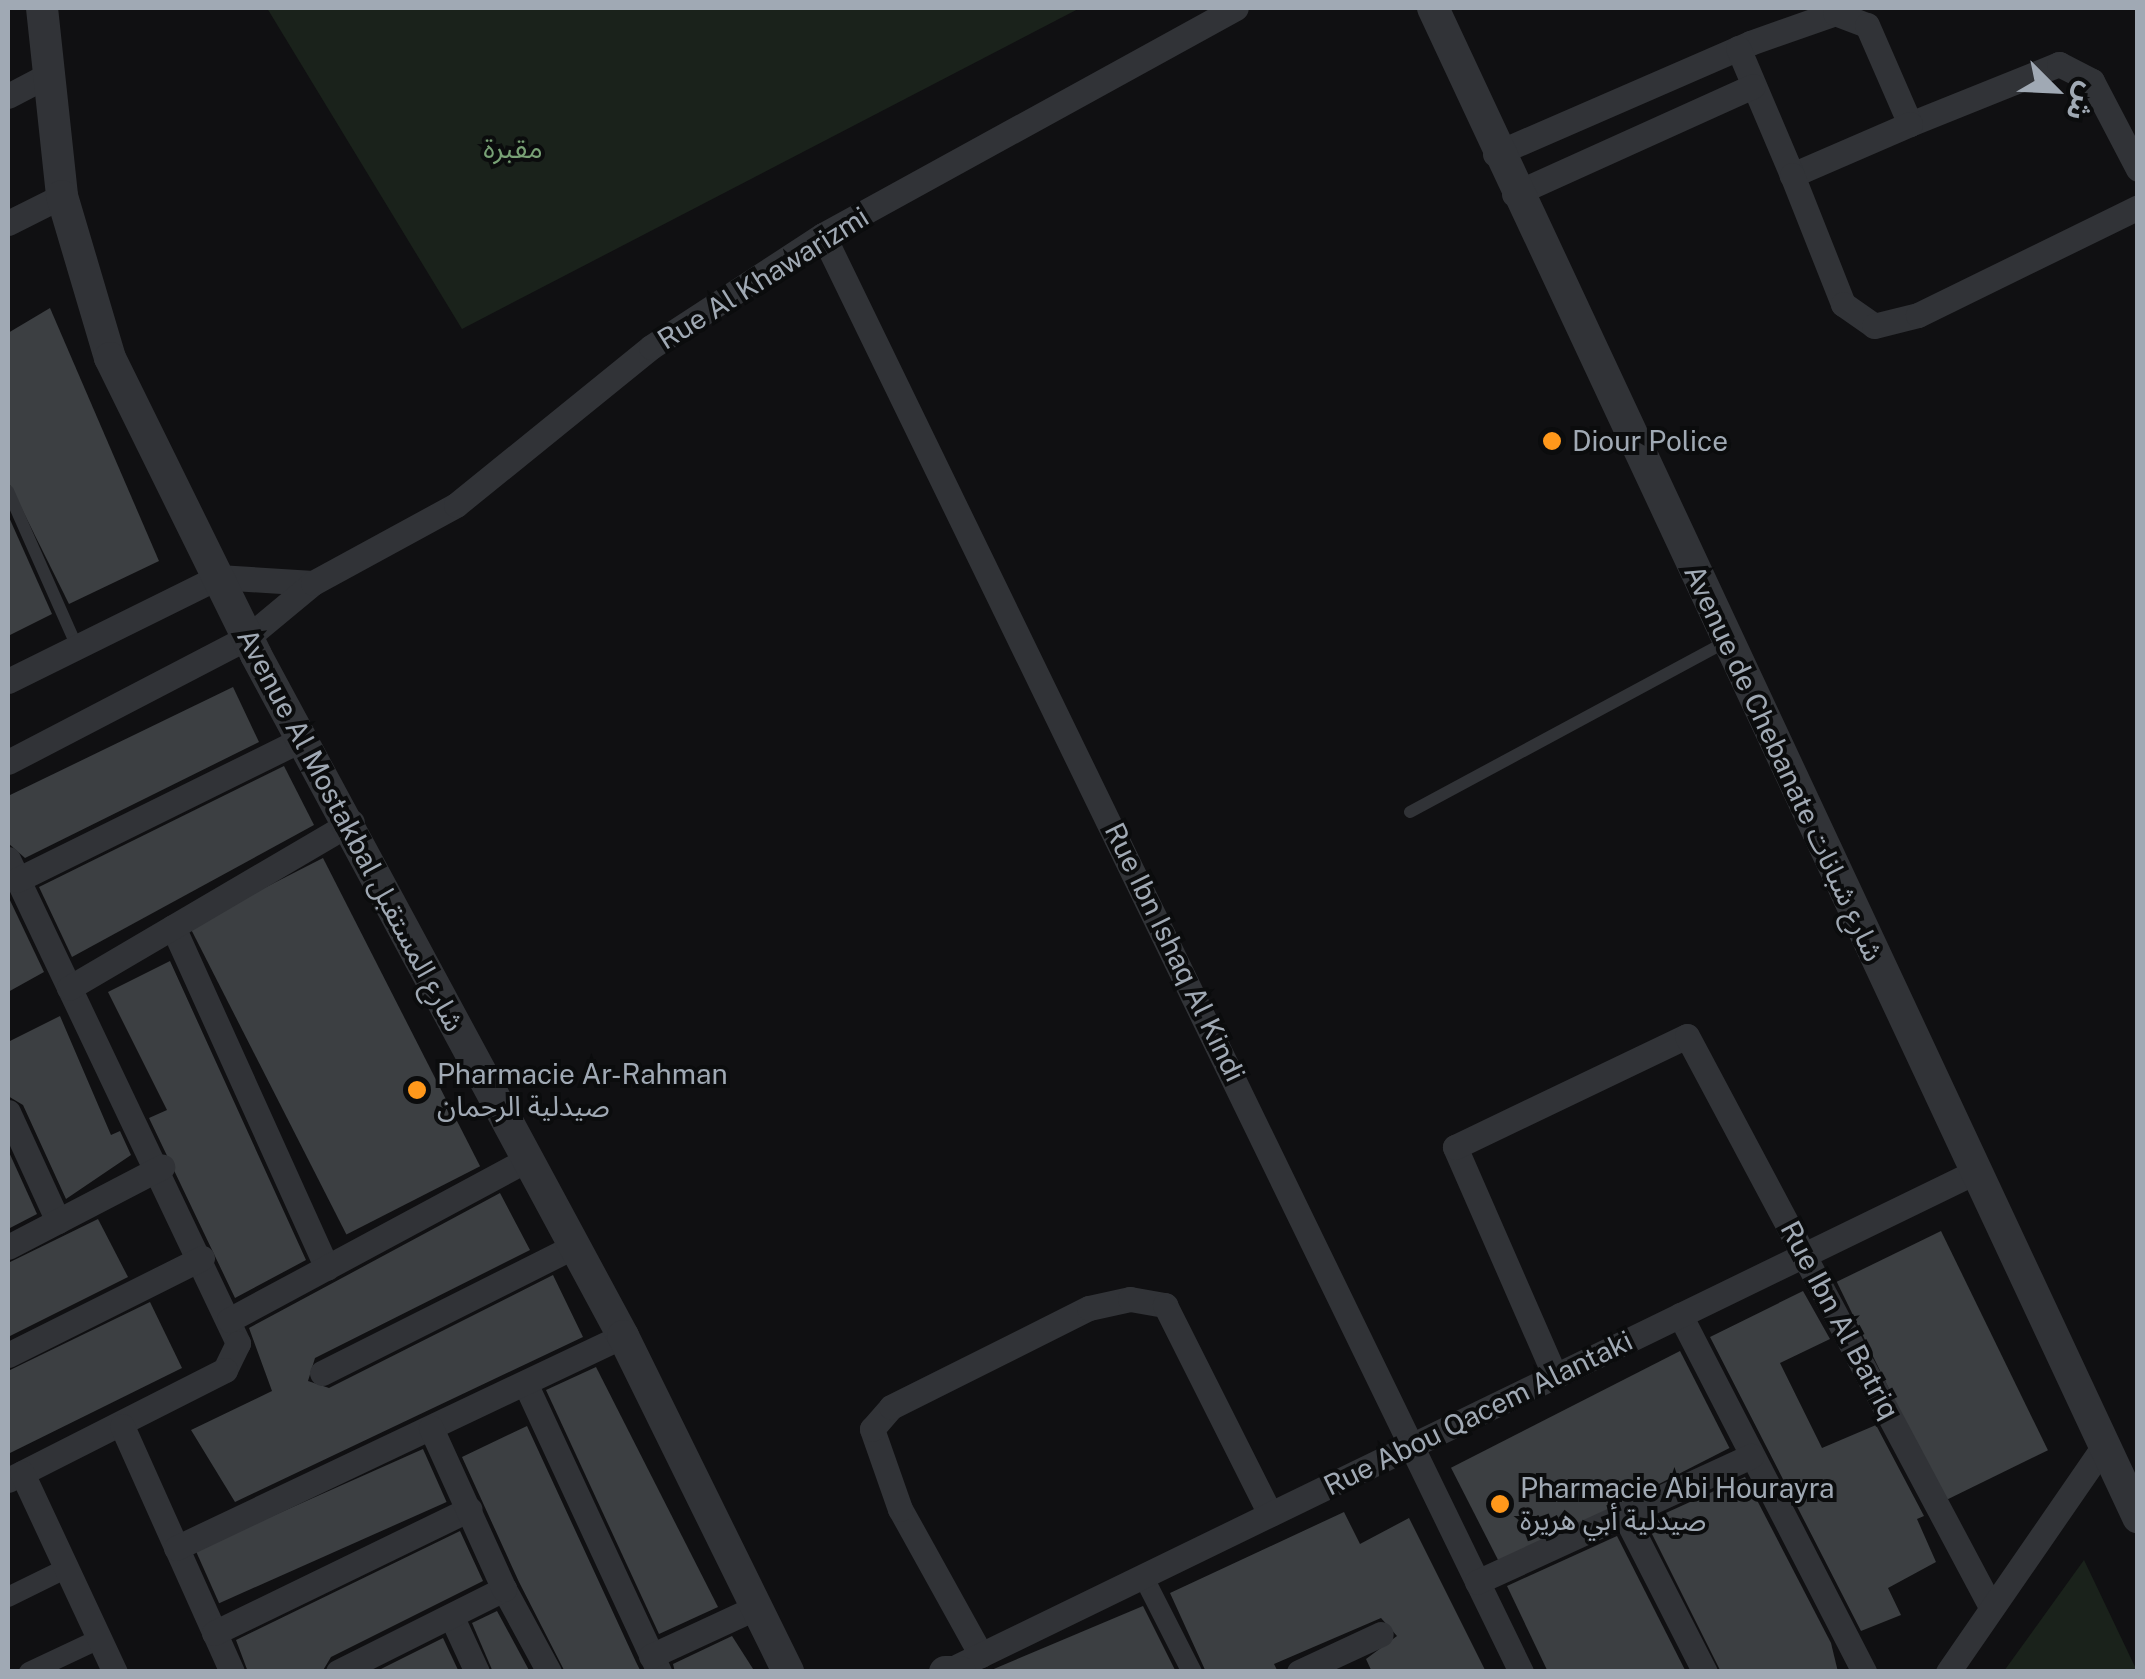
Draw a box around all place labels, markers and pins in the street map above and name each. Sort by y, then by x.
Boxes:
place label: Diour Police [1572,424,1728,458]
marker: Diour Police [1541,430,1563,452]
place label: Pharmacie Ar-Rahman صيدلية الرحمان [437,1057,728,1123]
marker: Pharmacie Ar-Rahman صيدلية الرحمان [406,1079,428,1101]
place label: Pharmacie Abi Hourayra صيدلية أبي هريرة [1520,1471,1835,1537]
marker: Pharmacie Abi Hourayra صيدلية أبي هريرة [1489,1493,1511,1515]

